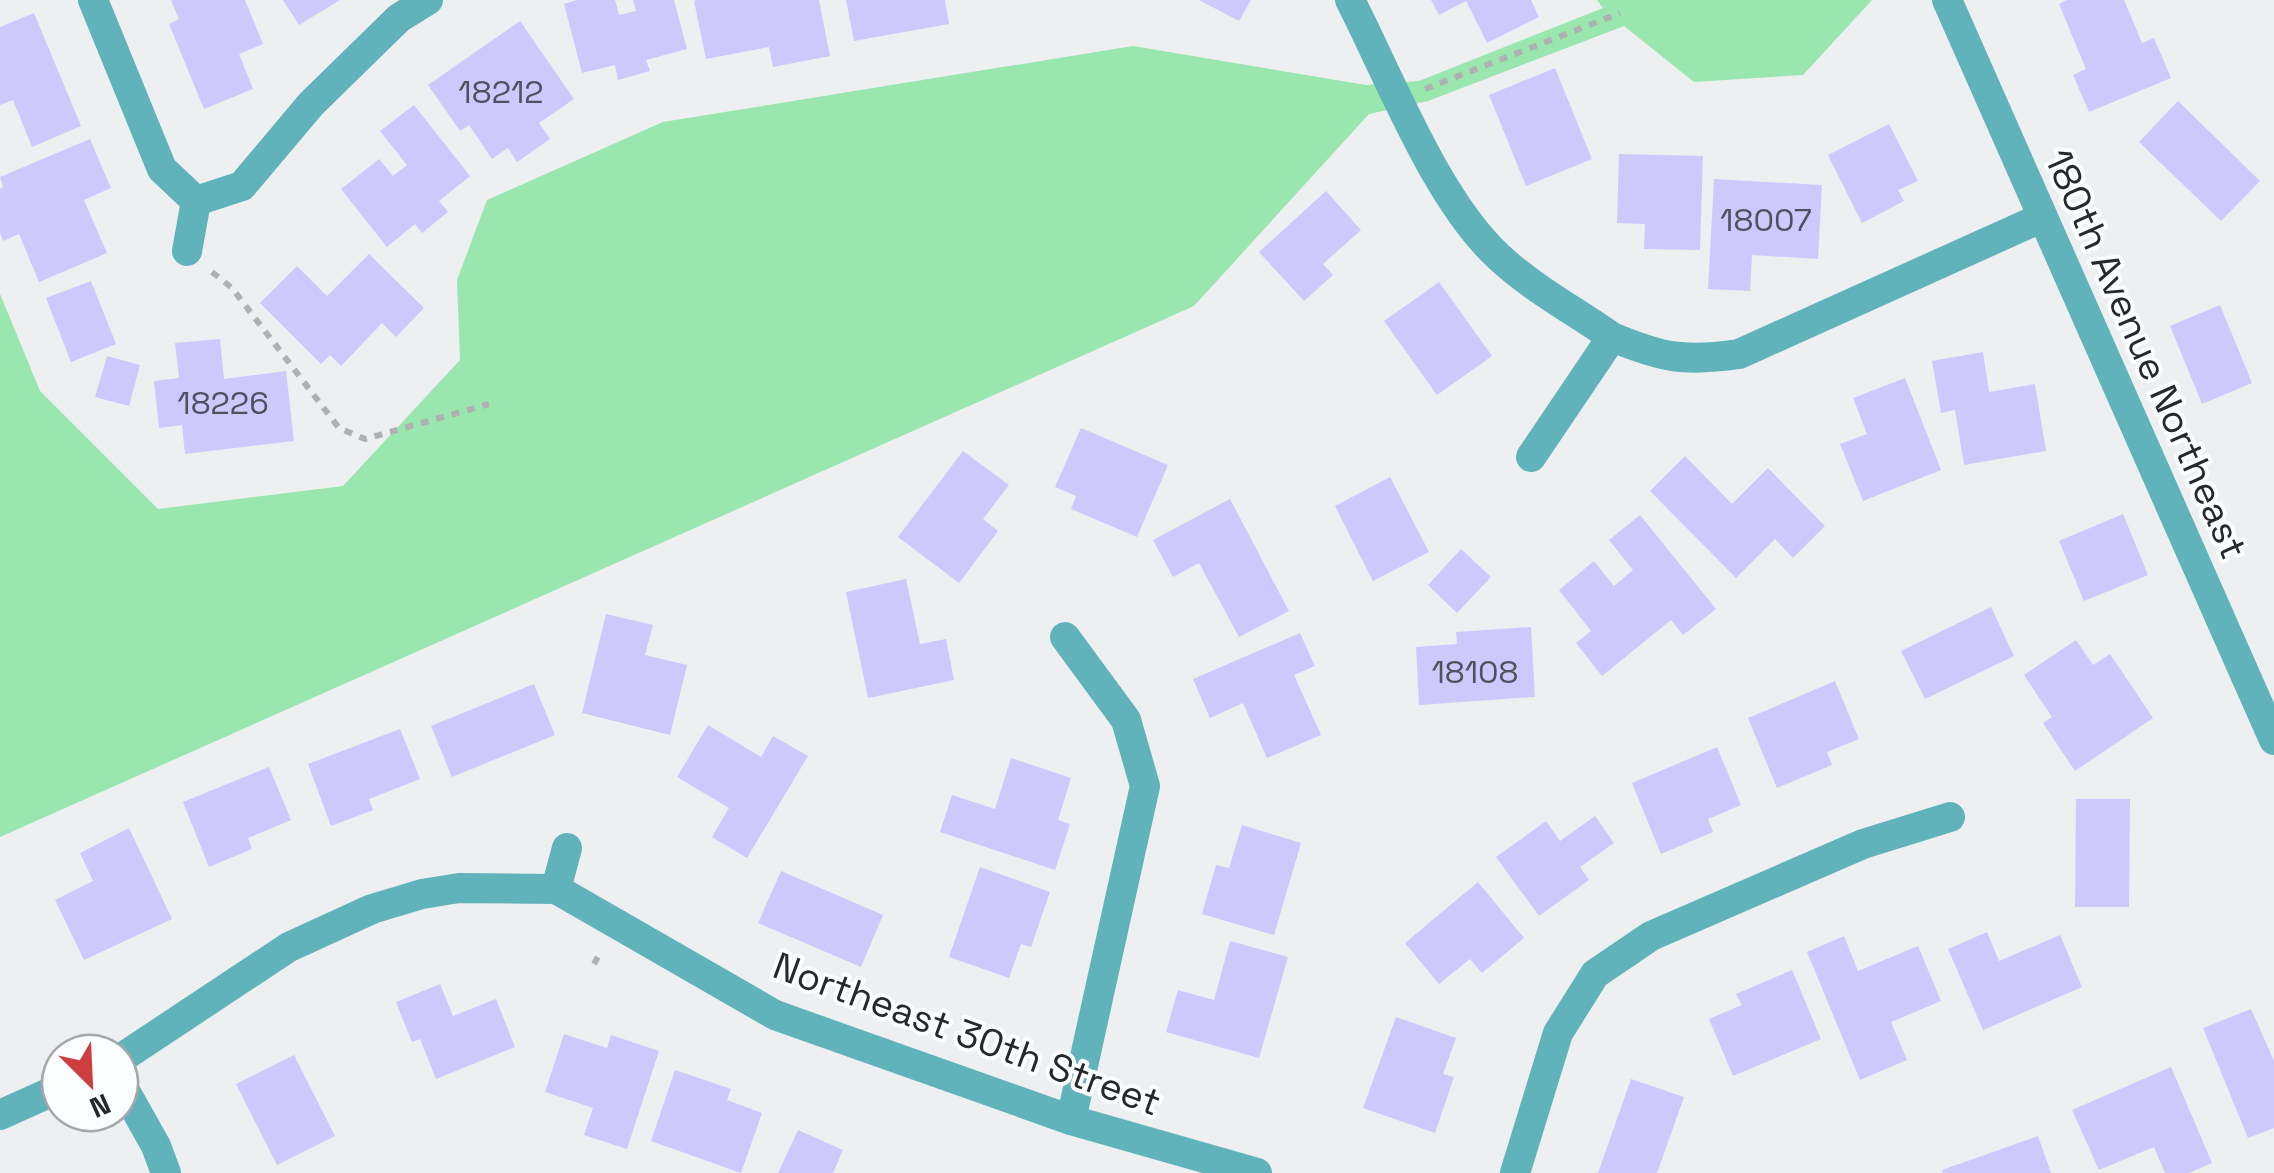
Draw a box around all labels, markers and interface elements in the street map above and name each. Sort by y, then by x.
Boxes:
house number: 18212 [458,72,544,112]
street label: 180th Avenue Northeast [2034,142,2258,566]
house number: 18007 [1720,200,1812,240]
house number: 18226 [177,383,269,423]
house number: 18108 [1431,652,1519,692]
street label: Northeast 30th Street [767,942,1167,1126]
north arrow [40,1033,140,1133]
text: N [84,1086,116,1126]

